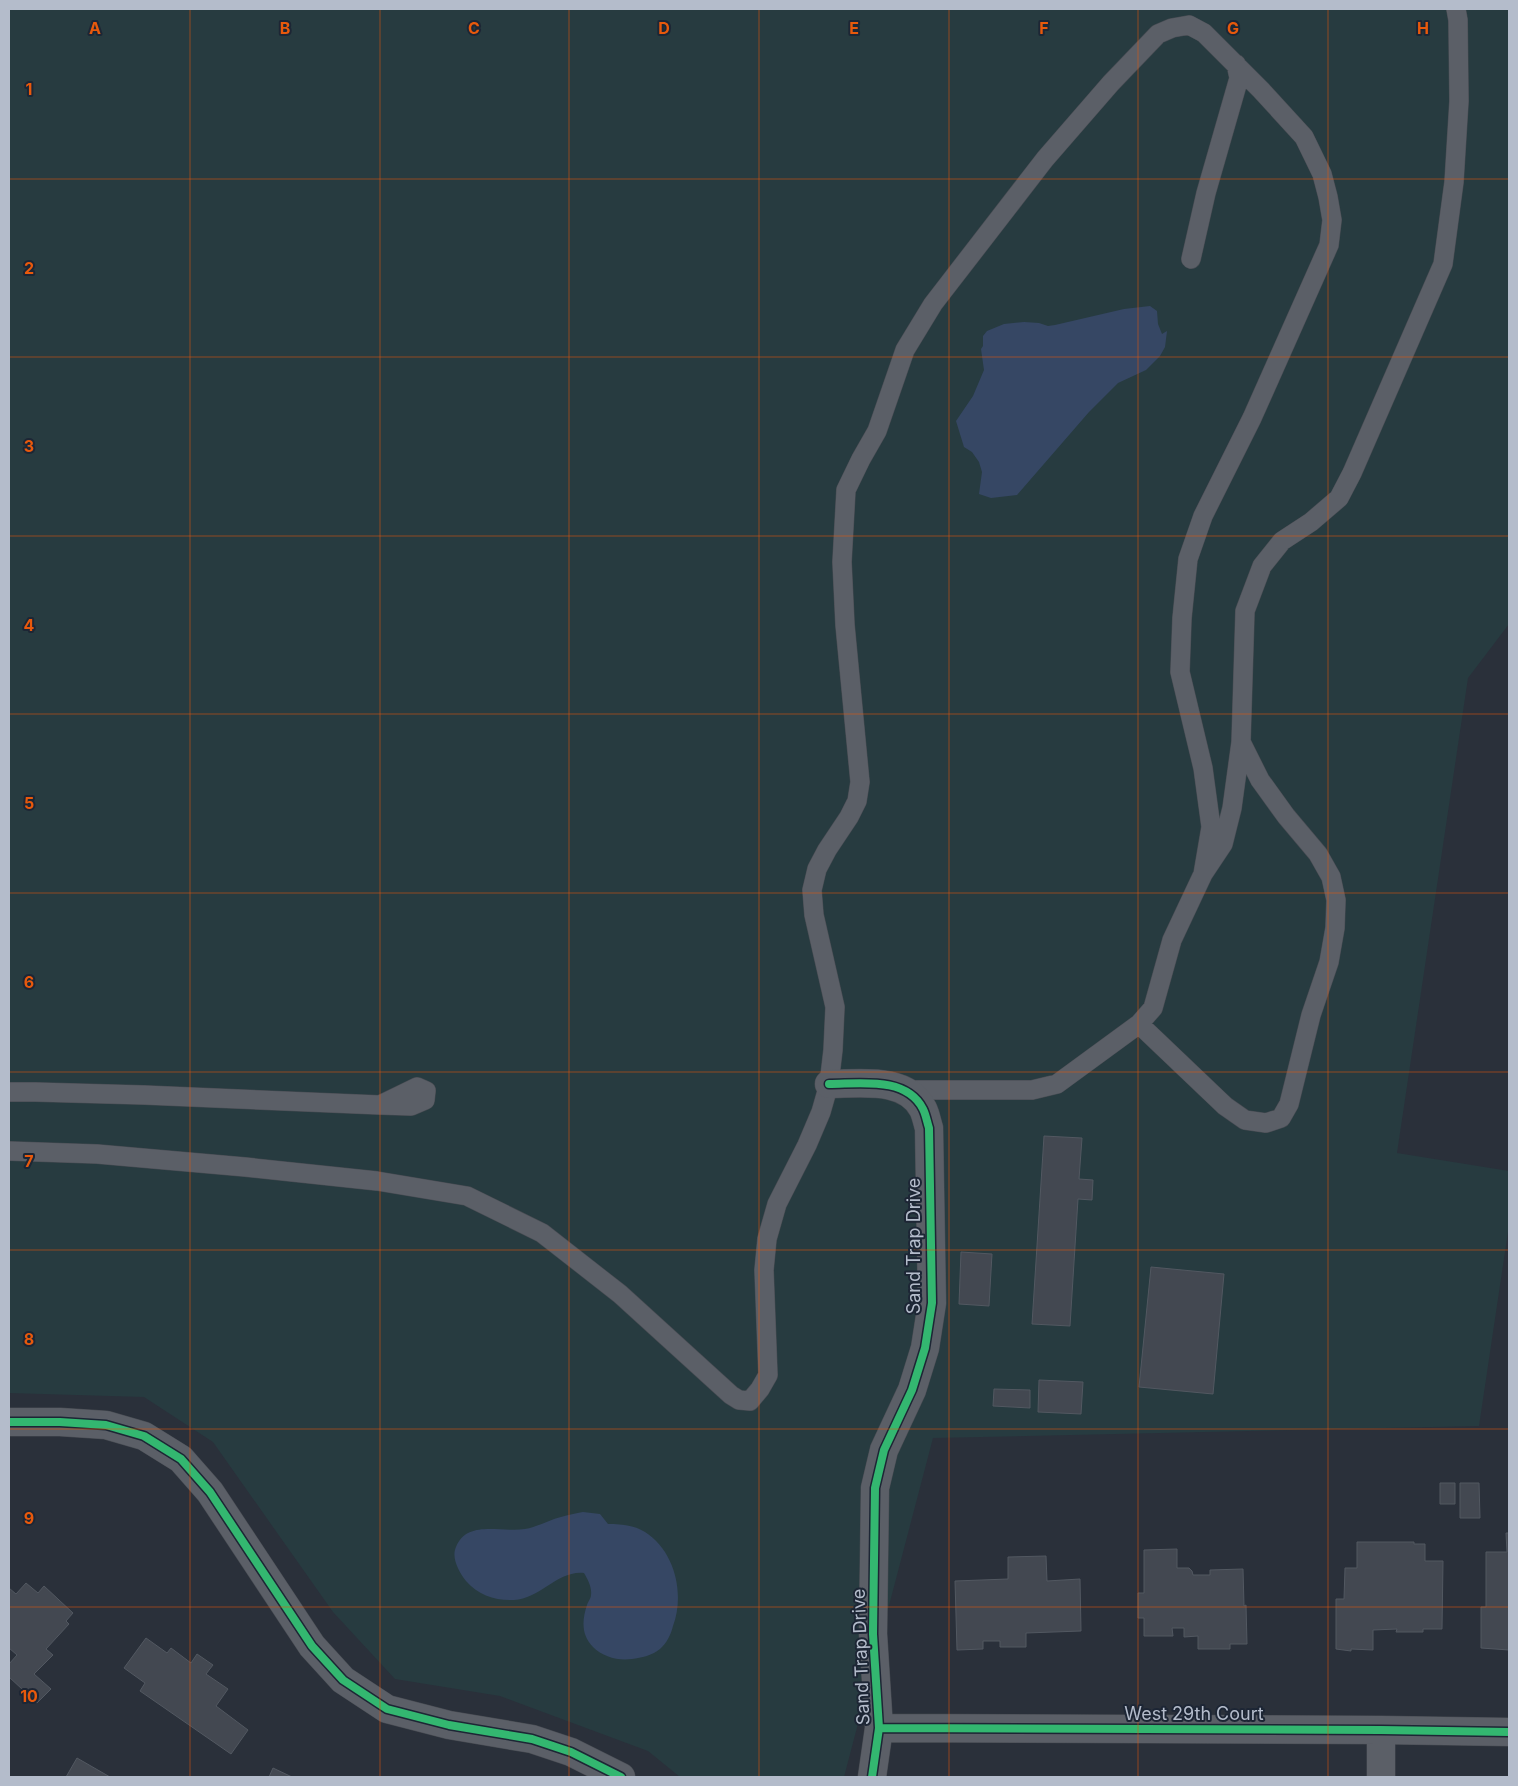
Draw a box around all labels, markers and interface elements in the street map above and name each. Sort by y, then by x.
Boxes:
text: A [89,18,101,38]
text: B [280,18,290,38]
text: C [468,18,480,38]
text: D [658,18,670,38]
text: E [849,18,859,38]
text: F [1039,18,1049,38]
text: G [1227,18,1239,38]
text: H [1417,18,1429,38]
text: 1 [26,79,32,99]
text: 2 [24,258,34,278]
text: 3 [24,436,34,456]
text: 4 [24,615,35,635]
text: 5 [24,793,34,813]
text: 6 [24,972,34,992]
text: 7 [24,1151,34,1171]
street label: Sand Trap Drive [903,1178,924,1314]
text: 8 [24,1329,34,1349]
text: 9 [24,1508,34,1528]
street label: Sand Trap Drive [848,1588,873,1726]
text: 10 [20,1686,38,1706]
street label: West 29th Court [1124,1703,1264,1724]

